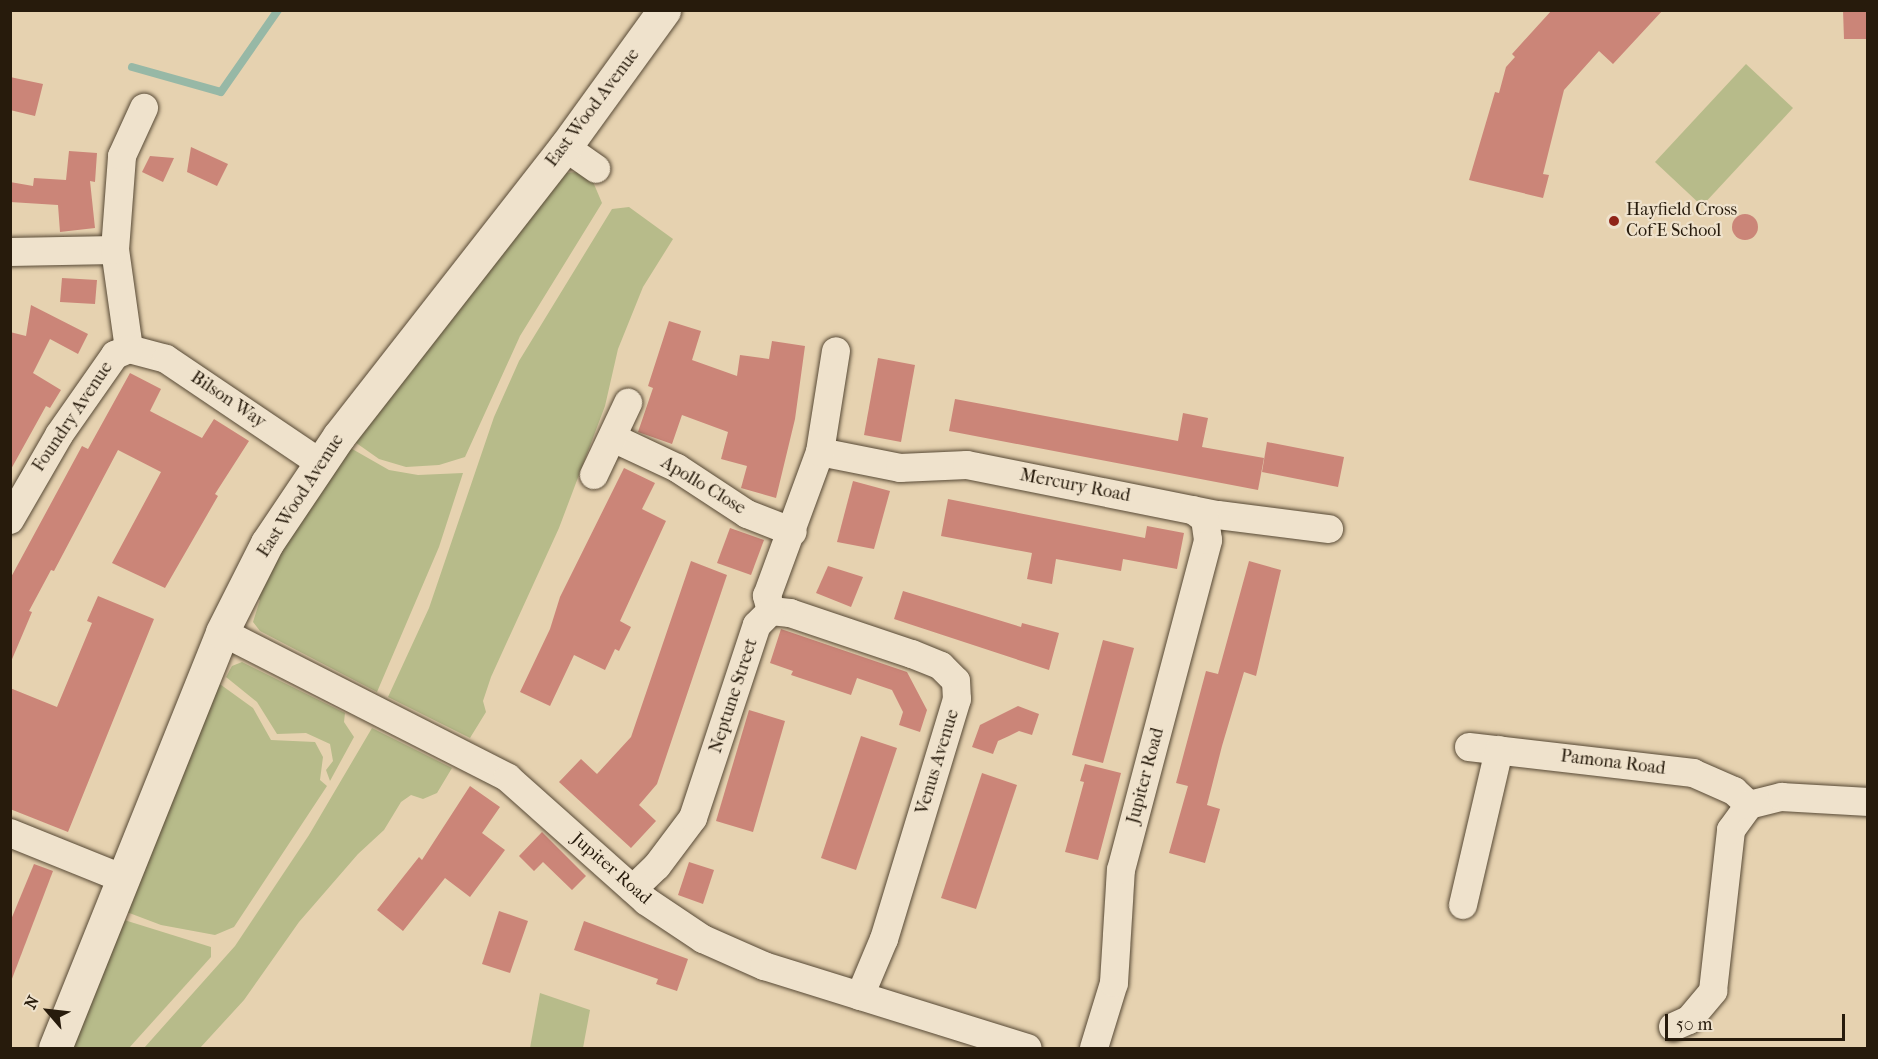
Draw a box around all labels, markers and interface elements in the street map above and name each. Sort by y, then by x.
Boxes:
street label: East Wood Avenue [541,45,645,171]
place label: Hayfield Cross CofE School [1626,200,1737,242]
marker: Hayfield Cross CofE School [1607,214,1621,228]
street label: Foundry Avenue [28,358,118,476]
street label: Bilson Way [186,367,270,433]
street label: East Wood Avenue [253,430,349,562]
street label: Apollo Close [657,452,749,520]
street label: Mercury Road [1018,465,1132,507]
street label: Neptune Street [705,636,763,756]
street label: Venus Avenue [912,707,964,817]
street label: Jupiter Road [1123,726,1169,826]
street label: Pamona Road [1559,746,1667,780]
street label: Jupiter Road [567,829,655,909]
north arrow [18,981,78,1041]
text: N [20,993,43,1012]
scale bar [1668,1002,1848,1040]
text: 50 m [1676,1014,1712,1035]

